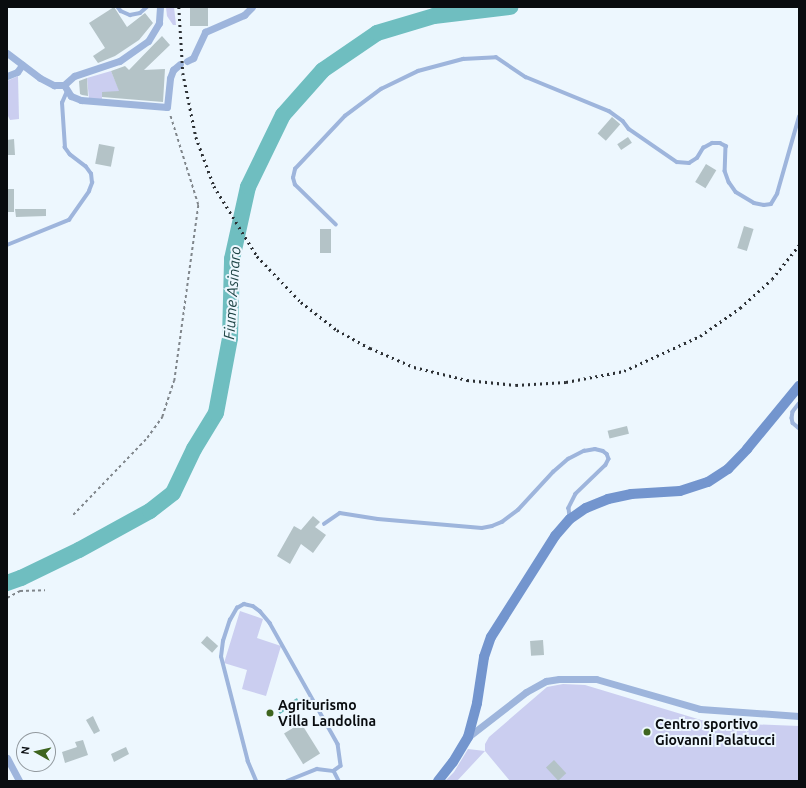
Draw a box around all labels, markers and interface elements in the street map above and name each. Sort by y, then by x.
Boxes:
water label: Fiume Asinaro [220,246,244,340]
place label: Agriturismo Villa Landolina [278,697,376,730]
marker: Agriturismo Villa Landolina [265,708,275,718]
place label: Centro sportivo Giovanni Palatucci [655,716,775,748]
marker: Centro sportivo Giovanni Palatucci [642,727,652,737]
north arrow [16,732,56,772]
text: N [19,746,32,755]

